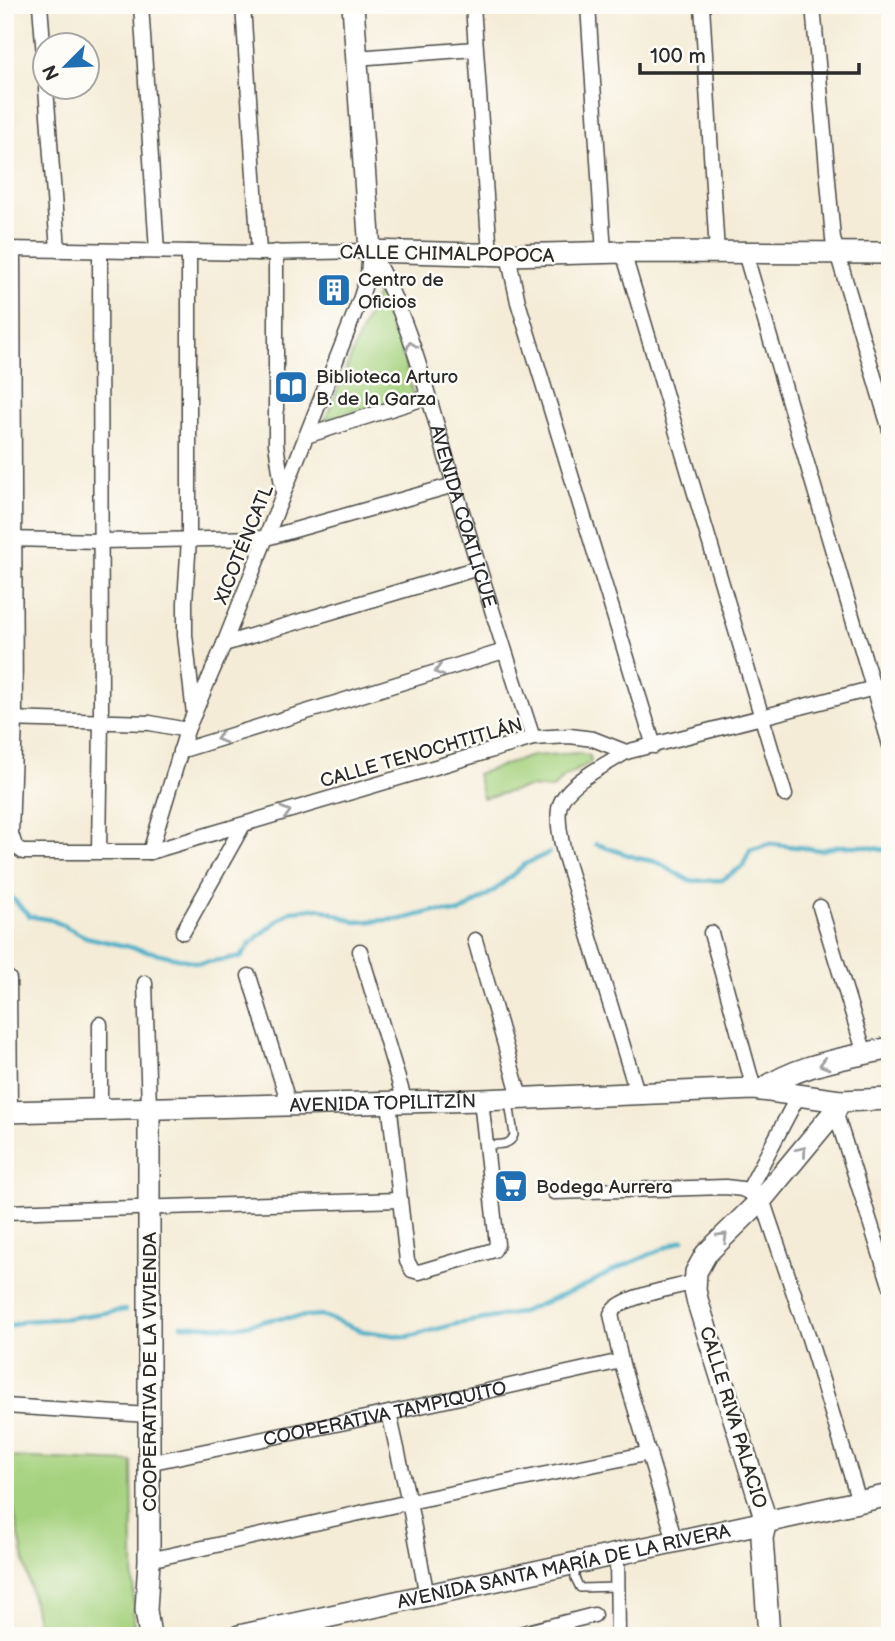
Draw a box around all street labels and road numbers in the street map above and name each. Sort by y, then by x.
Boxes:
street label: CALLE CHIMALPOPOCA [339,241,555,268]
street label: AVENIDA COATLICUE [424,423,501,611]
street label: XICOTÉNCATL [209,481,279,609]
street label: CALLE TENOCHTITLÁN [317,713,525,793]
street label: AVENIDA TOPILITZÍN [289,1089,476,1118]
street label: COOPERATIVA DE LA VIVIENDA [139,1232,162,1512]
street label: CALLE RIVA PALACIO [694,1324,771,1511]
street label: COOPERATIVA TAMPIQUITO [261,1377,509,1452]
street label: AVENIDA SANTA MARÍA DE LA RIVERA [395,1520,733,1614]

